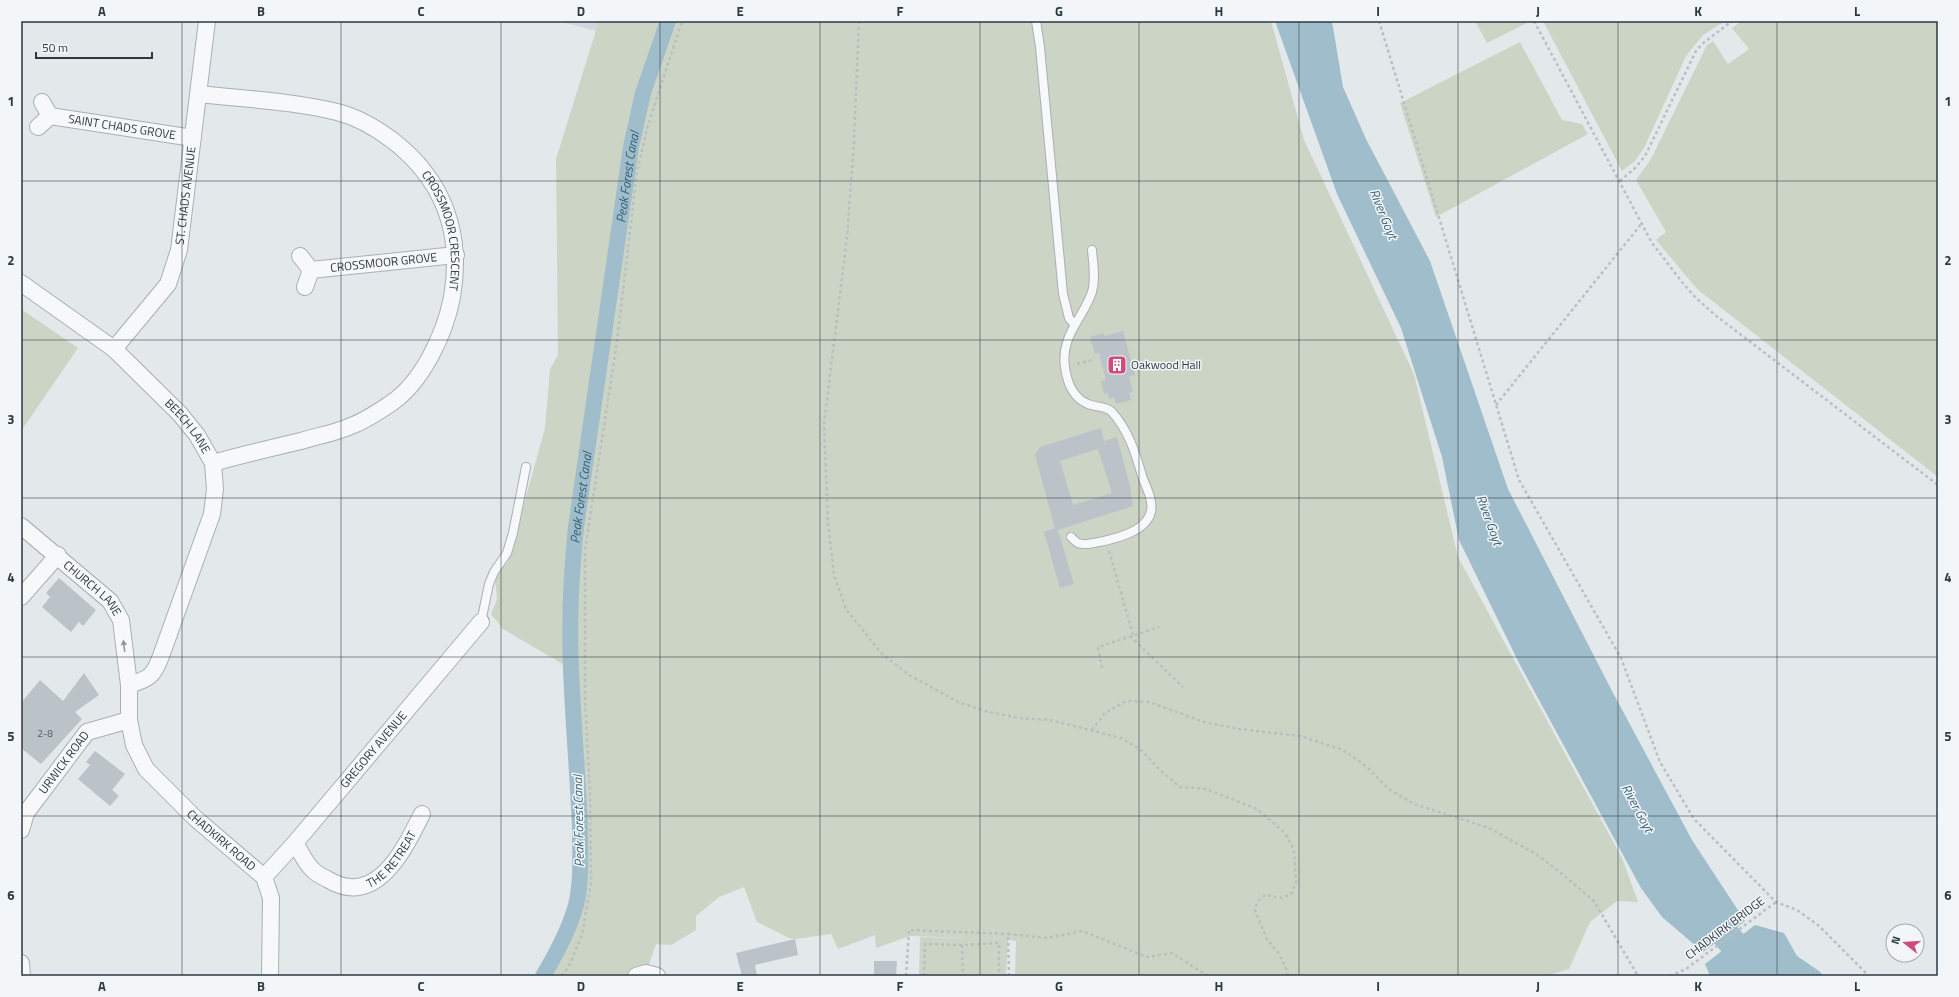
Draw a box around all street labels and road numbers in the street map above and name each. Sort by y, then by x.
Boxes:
street label: SAINT CHADS GROVE [67,109,178,144]
street label: ST. CHADS AVENUE [170,145,201,246]
street label: CROSSMOOR CRESCENT [417,166,465,293]
street label: CROSSMOOR GROVE [329,247,438,277]
street label: BEECH LANE [161,394,216,457]
street label: CHURCH LANE [59,555,127,620]
street label: GREGORY AVENUE [335,706,412,792]
street label: URWICK ROAD [34,726,94,798]
street label: CHADKIRK ROAD [183,805,261,875]
street label: THE RETREAT [363,826,421,893]
street label: CHADKIRK BRIDGE [1681,891,1769,964]

